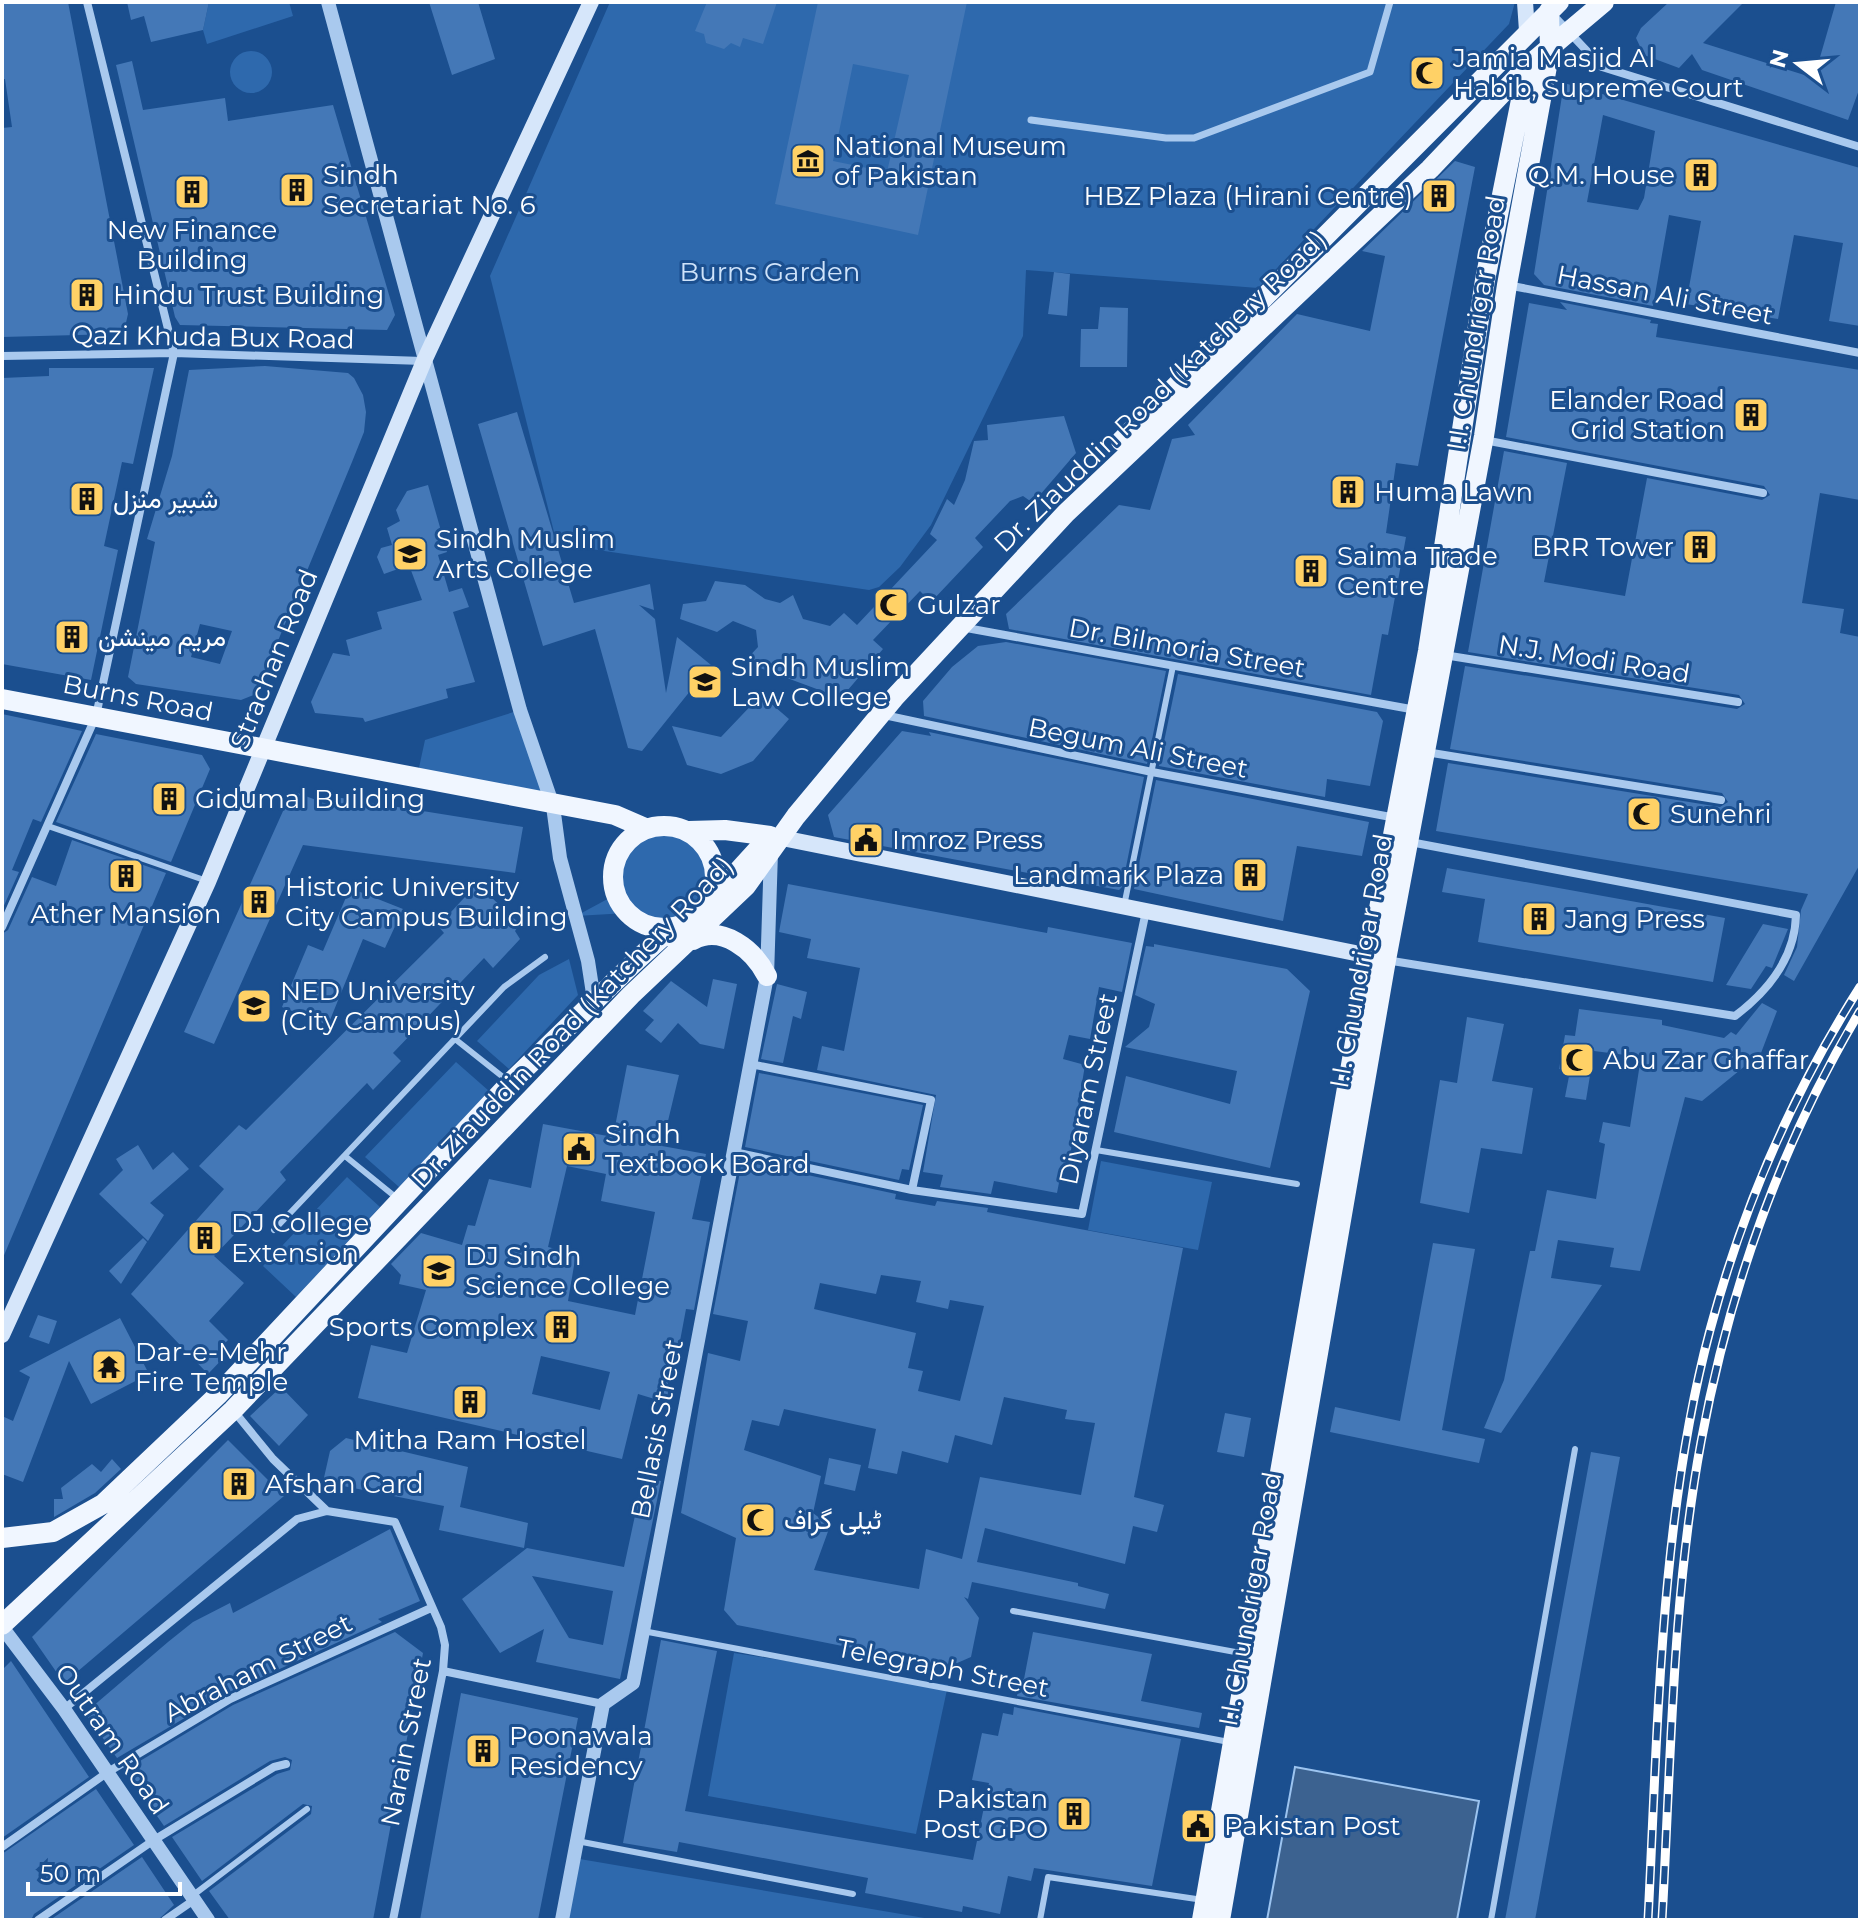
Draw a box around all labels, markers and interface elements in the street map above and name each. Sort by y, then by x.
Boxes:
north arrow [1758,24,1838,104]
place label: Jamia Masjid Al Habib, Supreme Court [1452,42,1744,104]
text: N [1764,46,1795,71]
mosque icon: Jamia Masjid Al Habib, Supreme Court [1408,54,1446,92]
place label: National Museum of Pakistan [834,130,1067,192]
museum icon: National Museum of Pakistan [789,142,827,180]
building icon: Q.M. House [1682,156,1720,194]
place label: Sindh Secretariat No. 6 [323,159,536,221]
place label: Q.M. House [1528,159,1675,191]
building icon: Sindh Secretariat No. 6 [278,171,316,209]
building icon: New Finance Building [173,173,211,211]
building icon: HBZ Plaza (Hirani Centre) [1420,177,1458,215]
place label: HBZ Plaza (Hirani Centre) [1083,180,1413,212]
street label: I.I. Chundrigar Road [1440,193,1512,453]
place label: New Finance Building [107,214,277,276]
street label: Dr. Ziauddin Road (Katchery Road) [987,223,1333,559]
park label: Burns Garden [680,256,860,288]
street label: Hassan Ali Street [1554,258,1776,332]
building icon: Hindu Trust Building [68,276,106,314]
place label: Hindu Trust Building [113,279,384,311]
street label: Qazi Khuda Bux Road [71,319,355,355]
place label: Elander Road Grid Station [1549,384,1725,446]
building icon: Elander Road Grid Station [1732,396,1770,434]
building icon: Huma Lawn [1329,473,1367,511]
place label: Huma Lawn [1374,476,1533,508]
building icon: شبیر منزل [68,480,106,518]
place label: شبیر منزل [113,483,218,515]
place label: Sindh Muslim Arts College [436,523,615,585]
building icon: BRR Tower [1681,528,1719,566]
place label: BRR Tower [1532,531,1674,563]
school or university icon: Sindh Muslim Arts College [391,535,429,573]
place label: Saima Trade Centre [1337,540,1498,602]
building icon: Saima Trade Centre [1292,552,1330,590]
street label: Strachan Road [223,564,325,754]
mosque icon: Gulzar [872,586,910,624]
place label: Gulzar [917,589,1001,621]
street label: Dr. Bilmoria Street [1066,611,1308,685]
building icon: مریم مینشن [53,618,91,656]
place label: مریم مینشن [98,621,226,654]
street label: N.J. Modi Road [1496,628,1692,690]
place label: Sindh Muslim Law College [731,651,910,713]
school or university icon: Sindh Muslim Law College [686,663,724,701]
street label: Burns Road [60,668,216,728]
street label: Begum Ali Street [1025,711,1251,785]
building icon: Gidumal Building [150,780,188,818]
place label: Gidumal Building [195,783,425,815]
mosque icon: Sunehri [1625,795,1663,833]
place label: Sunehri [1670,798,1772,830]
public building icon: Imroz Press [847,821,885,859]
place label: Imroz Press [892,824,1043,856]
street label: I.I. Chundrigar Road [1323,831,1399,1091]
street label: Dr. Ziauddin Road (Katchery Road) [404,849,740,1195]
building icon: Landmark Plaza [1231,856,1269,894]
building icon: Ather Mansion [107,857,145,895]
place label: Landmark Plaza [1013,859,1224,891]
place label: Historic University City Campus Building [285,871,568,933]
building icon: Historic University City Campus Building [240,883,278,921]
place label: Ather Mansion [31,898,221,930]
building icon: Jang Press [1520,900,1558,938]
place label: Jang Press [1564,903,1705,935]
place label: NED University (City Campus) [280,975,476,1037]
school or university icon: NED University (City Campus) [235,987,273,1025]
street label: Diyaram Street [1052,990,1124,1188]
mosque icon: Abu Zar Ghaffar [1558,1041,1596,1079]
place label: Abu Zar Ghaffar [1603,1044,1809,1076]
place label: Sindh Textbook Board [605,1118,810,1180]
public building icon: Sindh Textbook Board [560,1130,598,1168]
place label: DJ College Extension [231,1207,369,1269]
building icon: DJ College Extension [186,1219,224,1257]
place label: DJ Sindh Science College [465,1240,670,1302]
school or university icon: DJ Sindh Science College [420,1252,458,1290]
building icon: Sports Complex [542,1308,580,1346]
place label: Sports Complex [329,1311,535,1343]
place label: Dar-e-Mehr Fire Temple [135,1336,288,1398]
street label: Bellasis Street [624,1336,690,1522]
temple icon: Dar-e-Mehr Fire Temple [90,1348,128,1386]
building icon: Mitha Ram Hostel [451,1383,489,1421]
place label: Mitha Ram Hostel [353,1424,587,1456]
building icon: Afshan Card [220,1465,258,1503]
place label: Afshan Card [265,1468,424,1500]
street label: I.I. Chundrigar Road [1212,1469,1288,1729]
mosque icon: ٹیلی گراف [739,1501,777,1539]
place label: ٹیلی گراف [784,1504,882,1536]
street label: Abraham Street [159,1607,357,1729]
street label: Telegraph Street [834,1632,1052,1704]
street label: Narain Street [374,1655,438,1829]
street label: Outram Road [48,1657,176,1821]
place label: Poonawala Residency [509,1720,653,1782]
building icon: Poonawala Residency [464,1732,502,1770]
place label: Pakistan Post GPO [923,1783,1048,1845]
building icon: Pakistan Post GPO [1055,1795,1093,1833]
public building icon: Pakistan Post [1179,1807,1217,1845]
place label: Pakistan Post [1224,1810,1401,1842]
scale bar [28,1846,180,1896]
text: 50 m [40,1859,101,1888]

